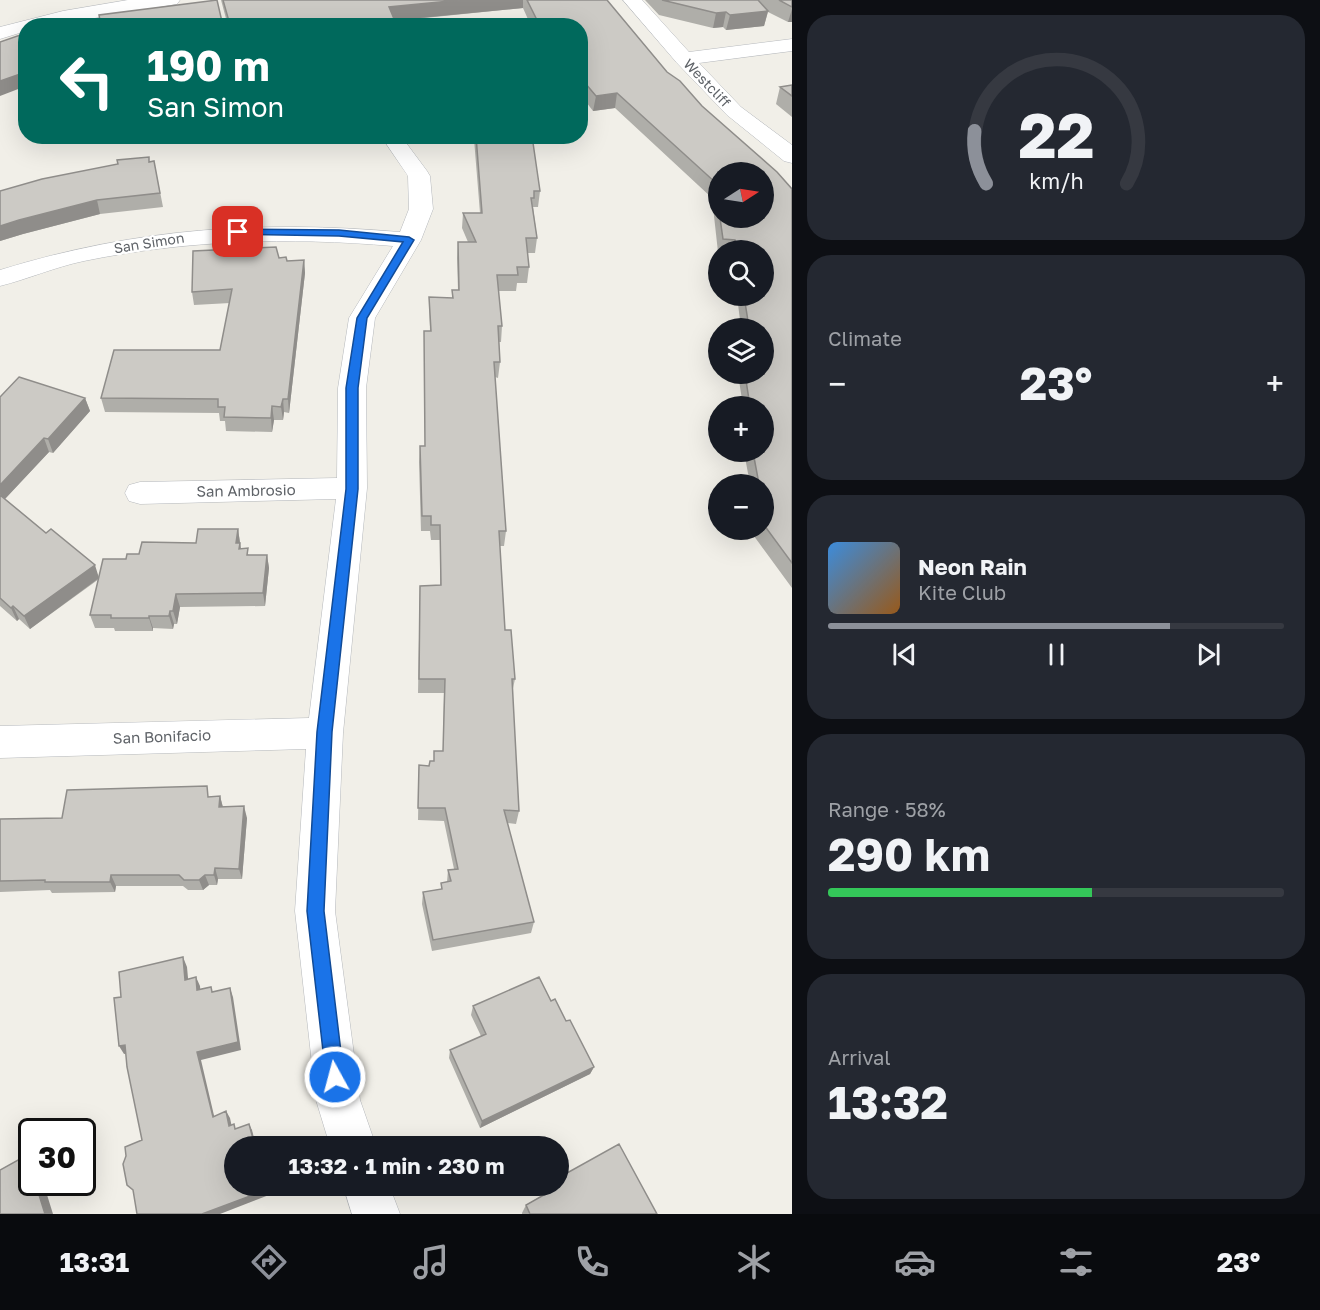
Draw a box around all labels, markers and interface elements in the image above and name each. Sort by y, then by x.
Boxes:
text: 190 m [147,40,270,90]
icon: left [48,42,126,120]
street label: Westcliff [680,55,734,110]
text: San Simon [147,91,284,123]
text: 22 [1018,98,1094,173]
north arrow [708,162,774,228]
map controls [708,162,774,540]
text: km/h [1029,169,1083,195]
pin [212,206,263,257]
icon: arrive [221,215,254,248]
street label: San Simon [112,229,185,256]
button: search [708,240,774,306]
button: layers [708,318,774,384]
text: Climate [828,326,902,350]
text: 23° [1020,356,1092,410]
text: − [828,364,846,403]
text: + [1266,364,1284,403]
button: + [708,396,774,462]
button: − [708,474,774,540]
street label: San Ambrosio [196,480,296,500]
text: Neon Rain [918,553,1027,580]
text: Kite Club [918,580,1006,604]
icon: previous [888,638,921,671]
icon: pause [1040,638,1073,671]
icon: next [1192,638,1225,671]
street label: San Bonifacio [113,725,211,747]
text: Range · 58% [828,797,946,821]
text: 290 km [828,827,990,881]
position arrow [303,1045,367,1109]
text: Arrival [828,1045,891,1069]
text: 13:32 [828,1075,948,1129]
speed limit sign: 30 [18,1118,96,1196]
text: 13:32 · 1 min · 230 m [288,1152,505,1179]
icon: directions [248,1241,290,1283]
icon: music [410,1241,452,1283]
icon: phone [571,1241,613,1283]
icon: climate [733,1241,775,1283]
icon: car [894,1241,936,1283]
icon: filters [1055,1241,1097,1283]
text: 13:31 [60,1246,129,1278]
text: 23° [1217,1246,1260,1278]

